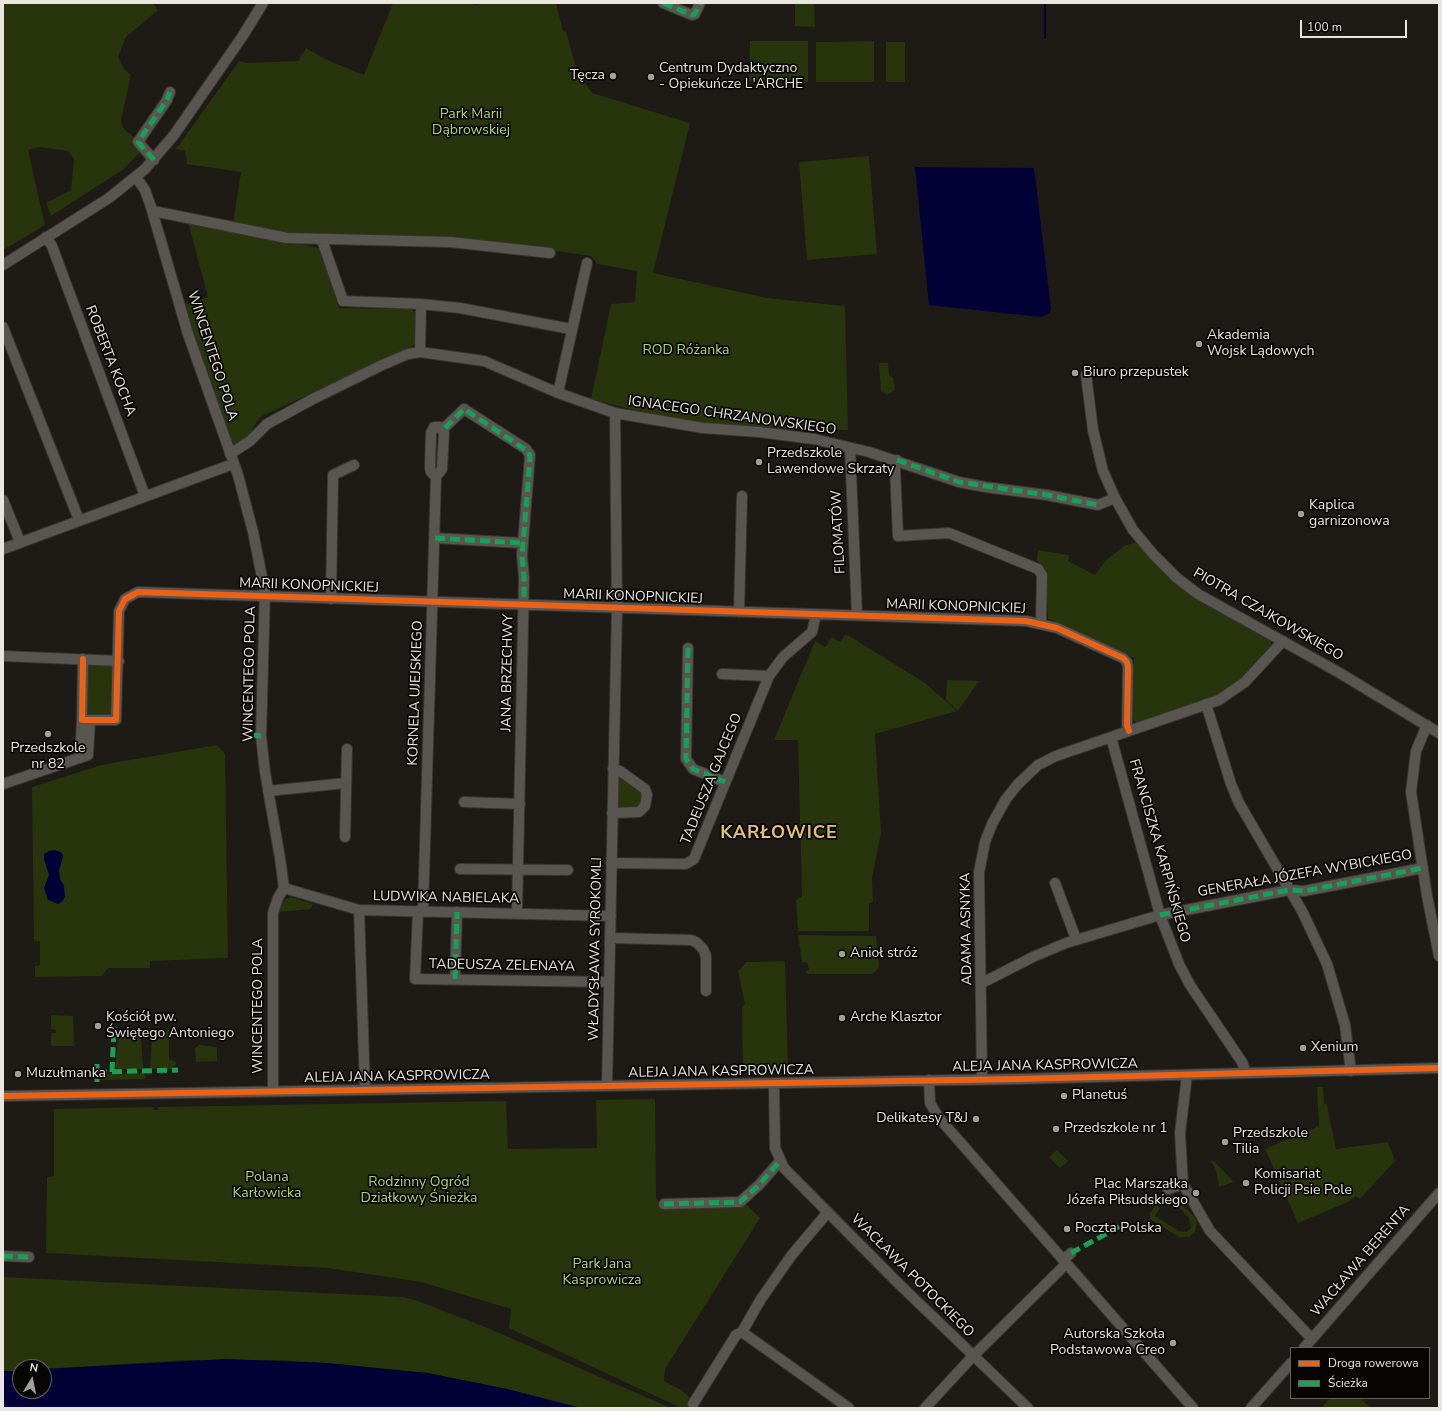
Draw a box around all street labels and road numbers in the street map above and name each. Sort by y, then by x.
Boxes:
street label: WINCENTEGO POLA [183,289,241,423]
street label: ROBERTA KOCHA [81,303,139,419]
street label: IGNACEGO CHRZANOWSKIEGO [627,393,837,439]
street label: FILOMATÓW [828,490,850,574]
street label: PIOTRA CZAJKOWSKIEGO [1190,565,1346,665]
street label: MARII KONOPNICKIEJ [239,575,379,597]
street label: MARII KONOPNICKIEJ [563,586,703,608]
street label: MARII KONOPNICKIEJ [886,596,1026,618]
street label: WINCENTEGO POLA [240,606,260,742]
street label: JANA BRZECHWY [499,614,517,732]
street label: KORNELA UJEJSKIEGO [405,620,427,766]
street label: TADEUSZA GAJCEGO [678,711,746,847]
street label: FRANCISZKA KARPIŃSKIEGO [1125,757,1193,945]
street label: GENERAŁA JÓZEFA WYBICKIEGO [1196,847,1414,901]
street label: WŁADYSŁAWA SYROKOMLI [586,857,606,1041]
street label: ADAMA ASNYKA [958,873,976,985]
street label: LUDWIKA NABIELAKA [373,888,519,908]
street label: WINCENTEGO POLA [251,938,267,1074]
street label: TADEUSZA ZELENAYA [429,956,575,976]
street label: ALEJA JANA KASPROWICZA [952,1056,1138,1076]
street label: ALEJA JANA KASPROWICZA [628,1062,814,1082]
street label: ALEJA JANA KASPROWICZA [304,1067,490,1087]
street label: WACŁAWA BERENTA [1308,1202,1414,1320]
street label: WACŁAWA POTOCKIEGO [847,1211,977,1341]

